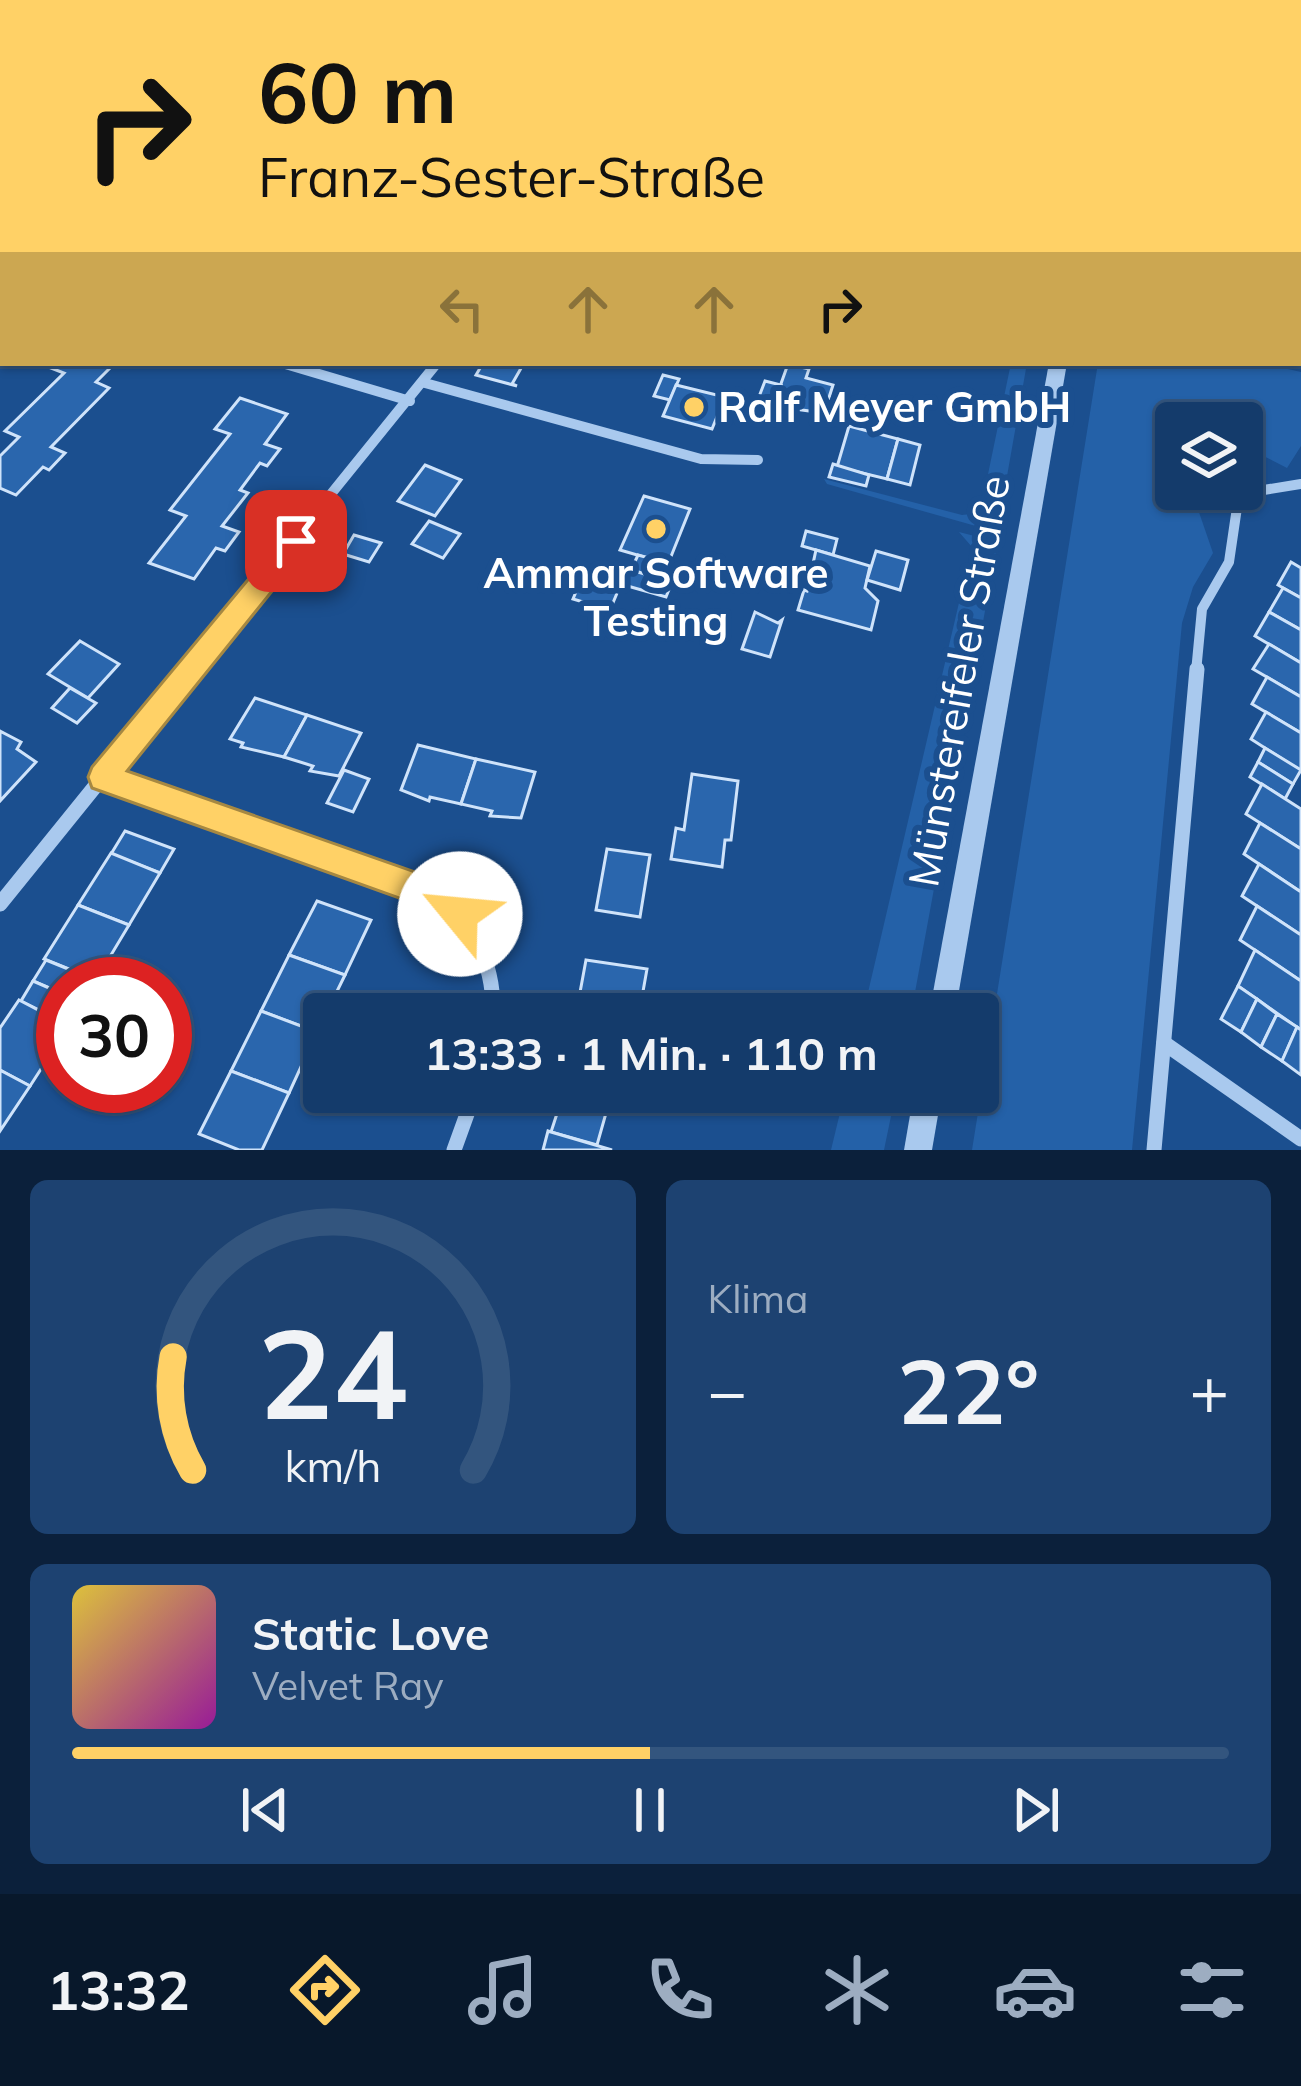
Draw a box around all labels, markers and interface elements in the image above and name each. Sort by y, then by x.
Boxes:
text: 60 m [258,39,457,144]
icon: right [60,48,216,204]
text: Franz-Sester-Straße [258,143,765,211]
icon: left [429,276,495,342]
icon: ahead [555,276,621,342]
icon: ahead [681,276,747,342]
icon: right [807,276,873,342]
place label: Ralf Meyer GmbH [718,380,1071,433]
marker: Ralf Meyer GmbH [681,394,707,420]
map controls [1155,402,1263,510]
button: layers [1155,402,1263,510]
street label: Münstereifeler Straße [896,471,1021,891]
pin [245,490,347,592]
icon: arrive [263,508,329,574]
marker: Ammar Software Testing [643,516,669,542]
place label: Ammar Software Testing [483,546,829,647]
position arrow [397,851,523,977]
speed limit sign: 30 [36,957,192,1113]
text: 13:33 · 1 Min. · 110 m [424,1025,878,1081]
text: Klima [708,1274,808,1323]
text: 24 [258,1294,408,1450]
text: 22° [897,1334,1039,1447]
text: − [708,1349,747,1432]
text: + [1189,1349,1229,1432]
text: km/h [284,1439,381,1493]
text: Static Love [252,1605,489,1661]
text: Velvet Ray [252,1661,444,1710]
icon: previous [232,1777,298,1843]
icon: pause [617,1777,683,1843]
icon: next [1003,1777,1069,1843]
icon: directions [283,1948,367,2032]
icon: music [461,1948,545,2032]
icon: phone [638,1948,722,2032]
icon: climate [815,1948,899,2032]
icon: car [993,1948,1077,2032]
icon: filters [1170,1948,1254,2032]
text: 13:32 [47,1956,190,2024]

